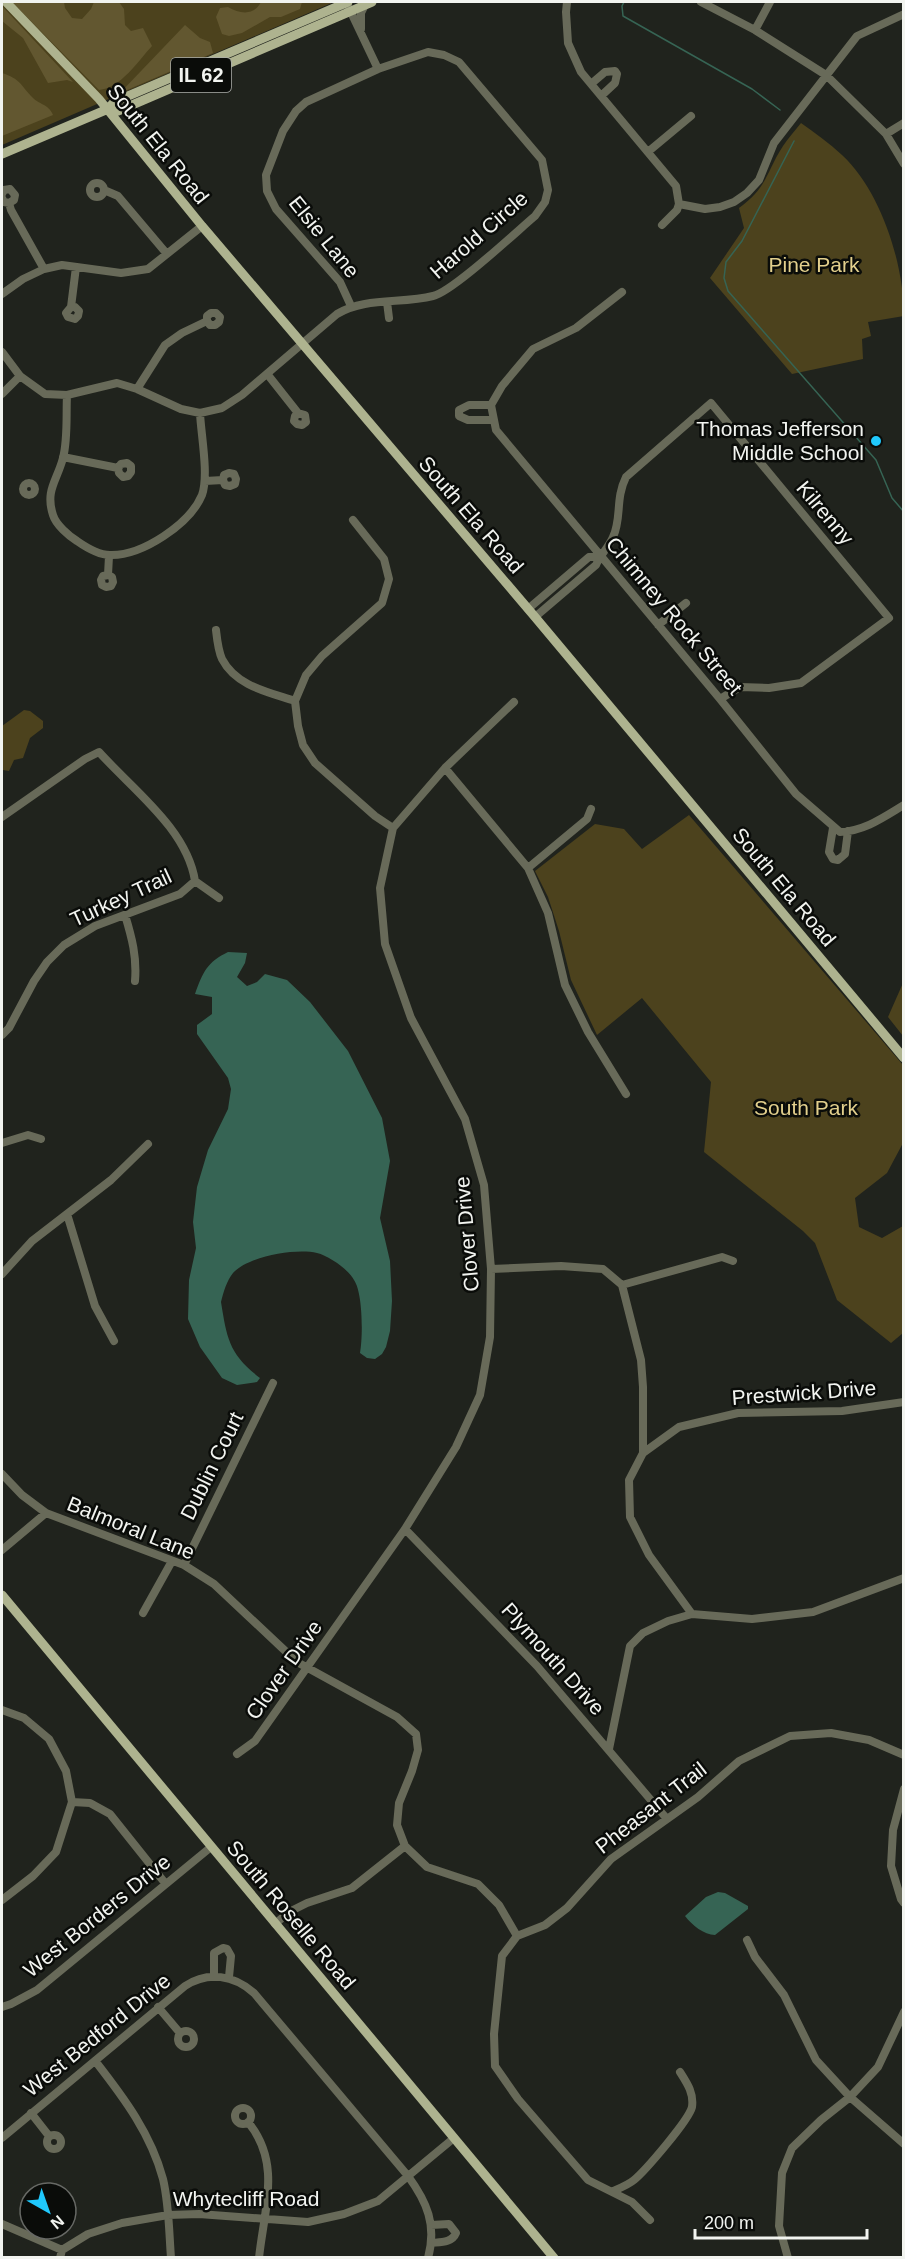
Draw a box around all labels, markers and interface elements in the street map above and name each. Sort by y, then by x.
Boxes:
road number: IL 62 [171,58,231,92]
street label: South Ela Road [103,79,214,208]
street label: Harold Circle [425,186,532,283]
street label: Elsie Lane [285,191,364,282]
park label: Pine Park [768,253,860,276]
place label: Thomas Jefferson Middle School [696,417,864,464]
marker: Thomas Jefferson Middle School [869,434,883,448]
street label: South Ela Road [414,452,528,578]
street label: Kilrenny [792,476,859,550]
street label: Chimney Rock Street [602,532,747,699]
street label: South Ela Road [728,823,840,950]
street label: Turkey Trail [67,864,175,931]
park label: South Park [754,1096,858,1119]
street label: Clover Drive [450,1175,483,1293]
street label: Prestwick Drive [731,1376,877,1409]
street label: Dublin Court [176,1408,248,1523]
street label: Balmoral Lane [64,1492,198,1564]
street label: Plymouth Drive [497,1598,610,1719]
street label: Clover Drive [241,1616,326,1724]
street label: Pheasant Trail [591,1757,711,1858]
street label: South Roselle Road [223,1836,360,1994]
street label: West Borders Drive [19,1850,175,1982]
street label: West Bedford Drive [19,1969,175,2101]
north arrow [18,2181,78,2241]
street label: Whytecliff Road [173,2187,319,2210]
scale bar [695,2202,868,2240]
text: N [47,2212,67,2232]
text: 200 m [704,2213,754,2233]

